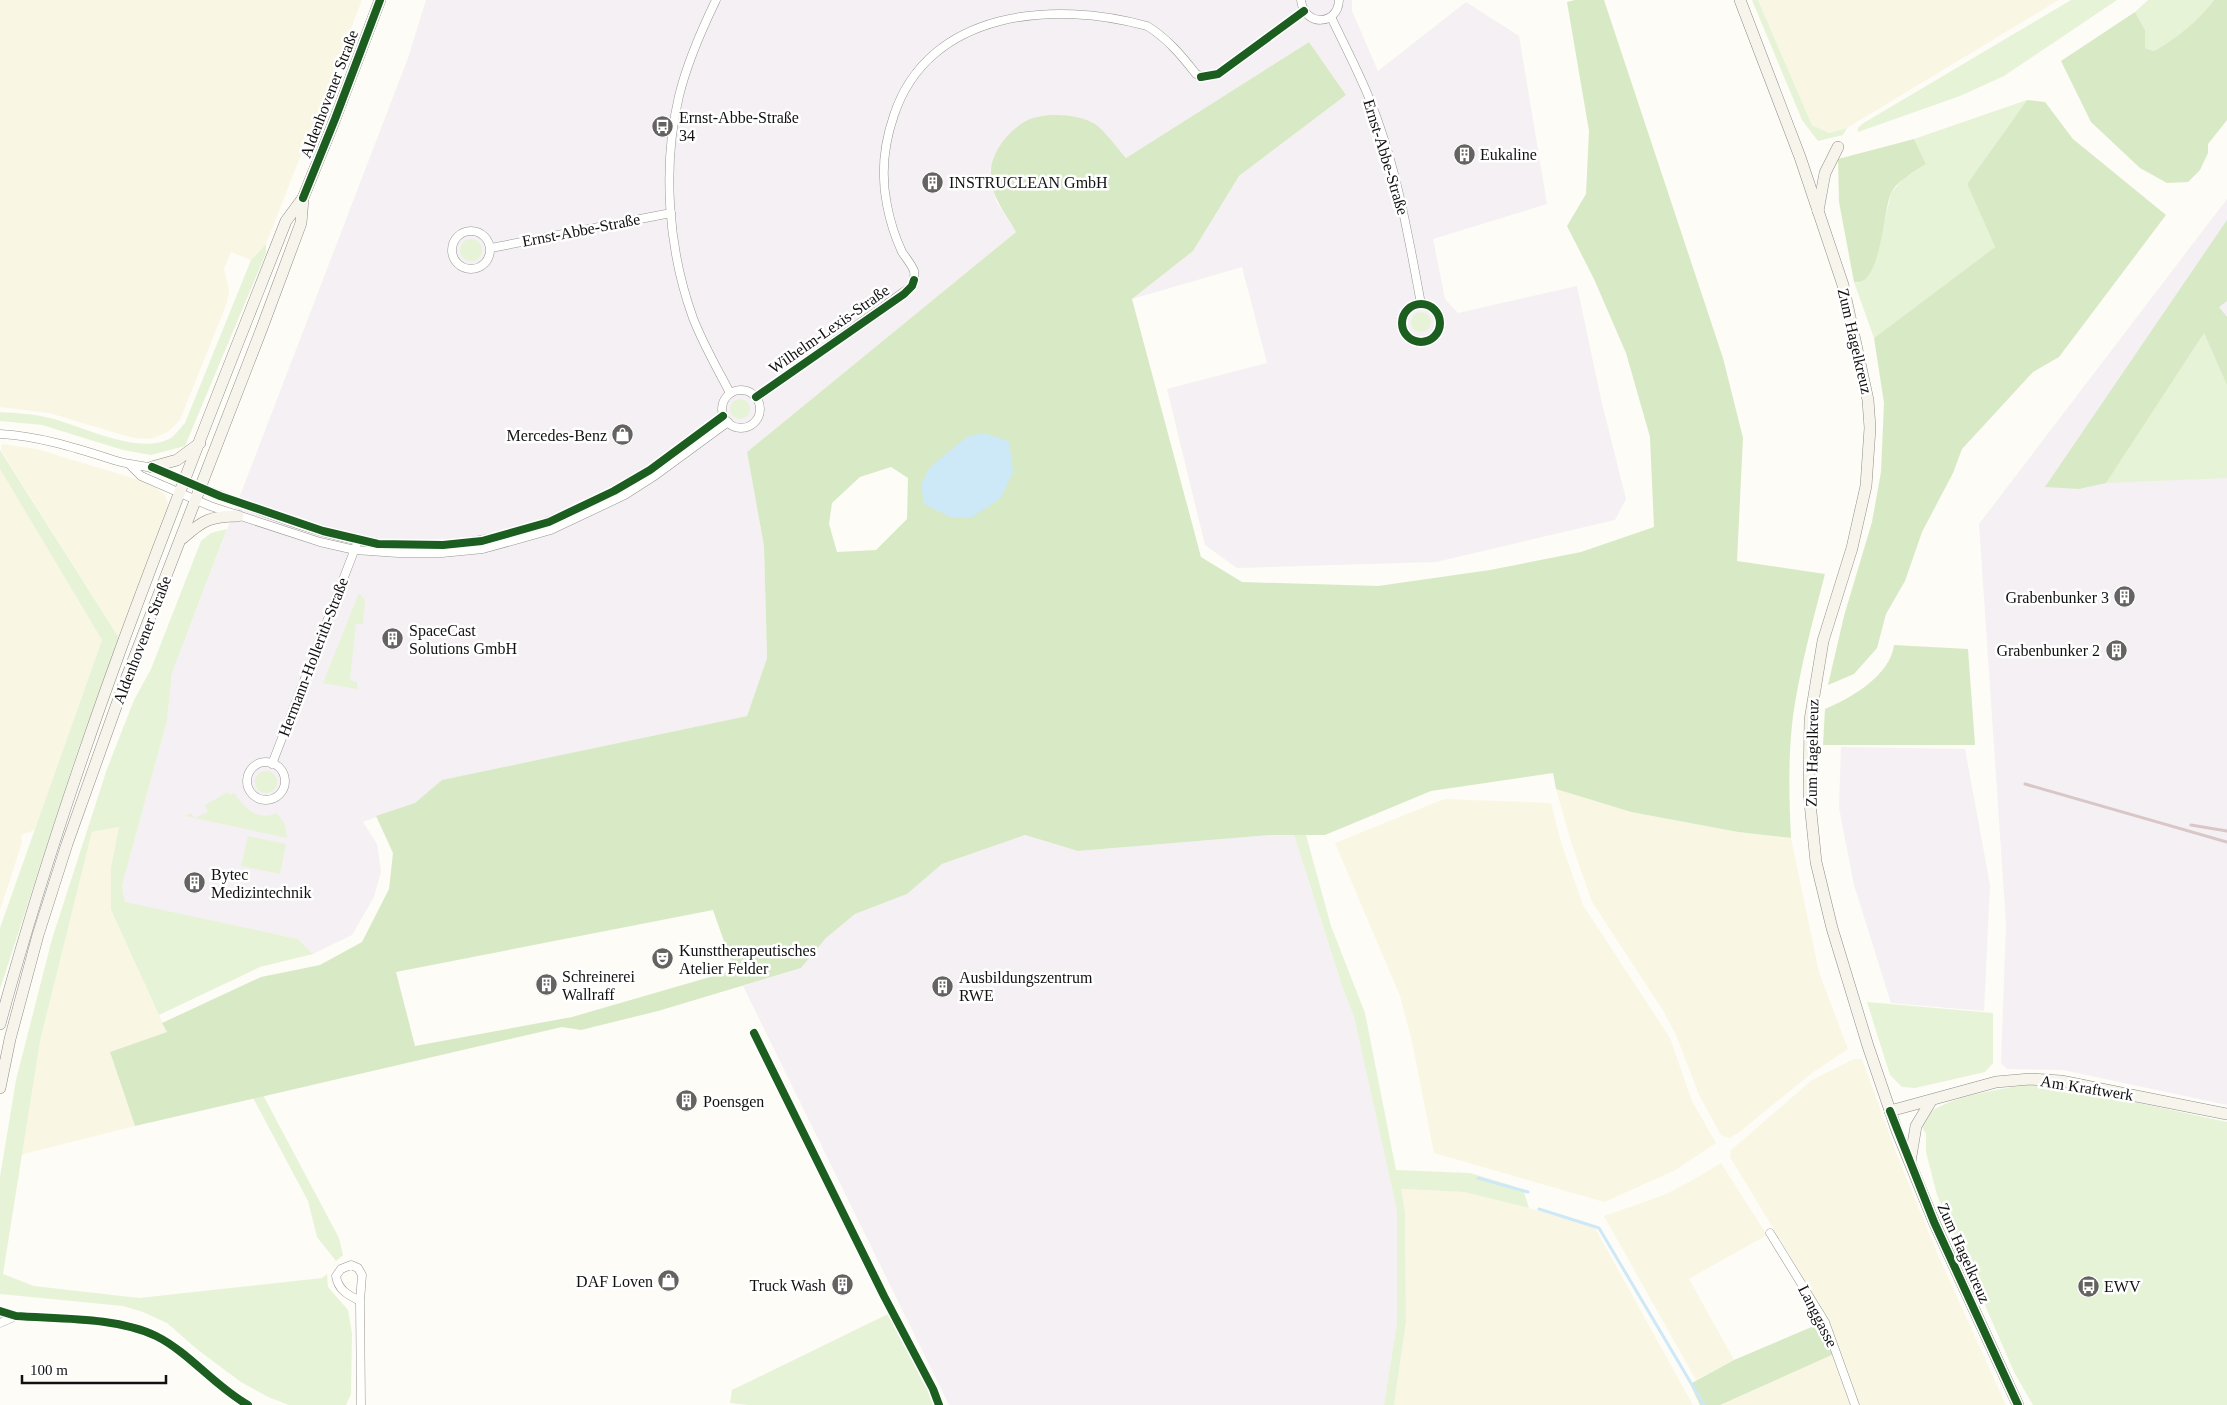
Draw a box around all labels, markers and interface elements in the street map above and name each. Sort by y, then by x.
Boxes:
street label: Aldenhovener Straße [297,28,361,160]
street label: Ernst-Abbe-Straße [1360,97,1412,217]
place label: Ernst-Abbe-Straße 34 [679,109,799,144]
bus stop icon: Ernst-Abbe-Straße 34 [651,114,675,138]
building icon: Eukaline [1452,142,1476,166]
place label: Eukaline [1480,146,1537,163]
building icon: INSTRUCLEAN GmbH [921,170,945,194]
place label: INSTRUCLEAN GmbH [949,174,1108,191]
street label: Ernst-Abbe-Straße [520,210,642,250]
street label: Wilhelm-Lexis-Straße [766,281,892,377]
street label: Zum Hagelkreuz [1834,286,1875,396]
shop icon: Mercedes-Benz [611,423,635,447]
place label: Mercedes-Benz [507,427,607,444]
street label: Aldenhovener Straße [110,574,174,706]
street label: Hermann-Hollerith-Straße [275,575,351,739]
building icon: Grabenbunker 3 [2113,585,2137,609]
place label: Grabenbunker 3 [2005,589,2109,606]
place label: SpaceCast Solutions GmbH [409,622,517,657]
building icon: SpaceCast Solutions GmbH [381,627,405,651]
building icon: Grabenbunker 2 [2104,638,2128,662]
place label: Grabenbunker 2 [1996,642,2100,659]
street label: Zum Hagelkreuz [1803,699,1822,807]
place label: Bytec Medizintechnik [211,866,311,901]
building icon: Bytec Medizintechnik [183,871,207,895]
place label: Kunsttherapeutisches Atelier Felder [679,942,816,977]
theatre icon: Kunsttherapeutisches Atelier Felder [651,947,675,971]
place label: Schreinerei Wallraff [562,968,635,1003]
place label: Ausbildungszentrum RWE [959,969,1093,1004]
building icon: Schreinerei Wallraff [534,973,558,997]
building icon: Ausbildungszentrum RWE [931,974,955,998]
street label: Am Kraftwerk [2039,1072,2135,1104]
building icon: Poensgen [675,1089,699,1113]
place label: Poensgen [703,1093,764,1111]
street label: Zum Hagelkreuz [1933,1200,1994,1306]
shop icon: DAF Loven [657,1269,681,1293]
place label: DAF Loven [576,1273,653,1290]
building icon: Truck Wash [830,1273,854,1297]
bus stop icon: EWV [2076,1274,2100,1298]
place label: Truck Wash [750,1277,826,1294]
place label: EWV [2104,1278,2141,1295]
street label: Langgasse [1794,1282,1841,1350]
scale bar [22,1352,166,1384]
text: 100 m [30,1362,68,1378]

